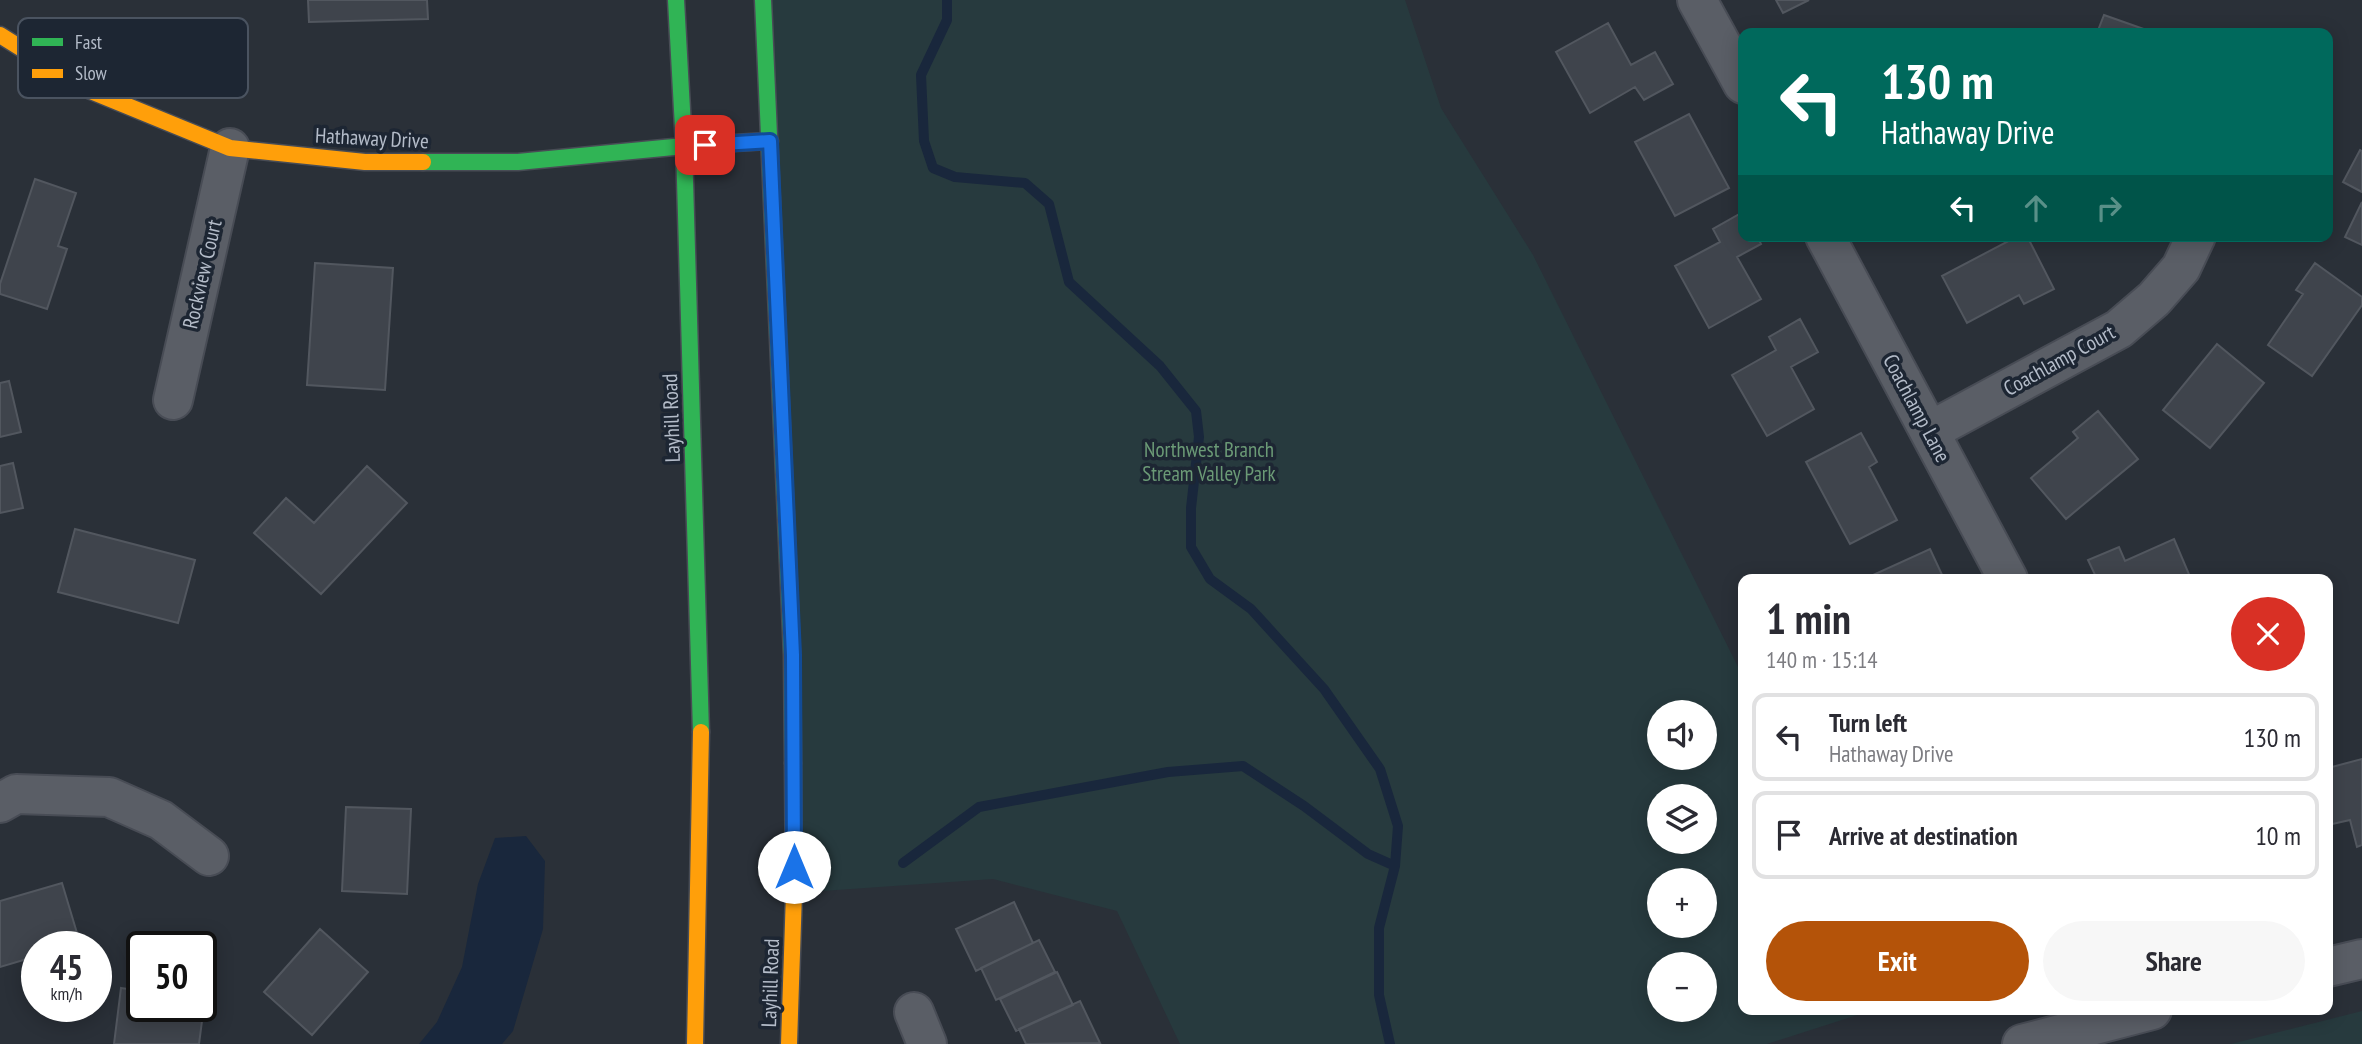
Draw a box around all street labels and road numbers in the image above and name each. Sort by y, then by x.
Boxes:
street label: Hathaway Drive [314,122,430,154]
street label: Rockview Court [176,217,228,331]
street label: Coachlamp Court [1999,318,2120,402]
street label: Coachlamp Lane [1877,349,1957,467]
street label: Layhill Road [656,373,686,463]
street label: Layhill Road [755,938,785,1028]

